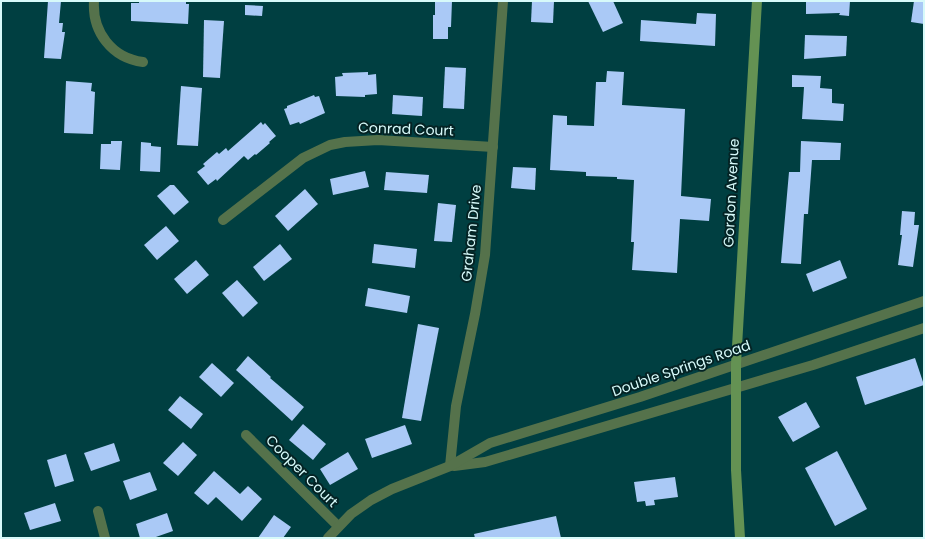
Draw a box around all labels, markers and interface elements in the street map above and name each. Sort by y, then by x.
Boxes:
street label: Conrad Court [358,117,454,141]
street label: Gordon Avenue [718,138,744,248]
street label: Graham Drive [456,183,486,282]
street label: Double Springs Road [609,335,753,401]
street label: Cooper Court [261,430,343,512]

